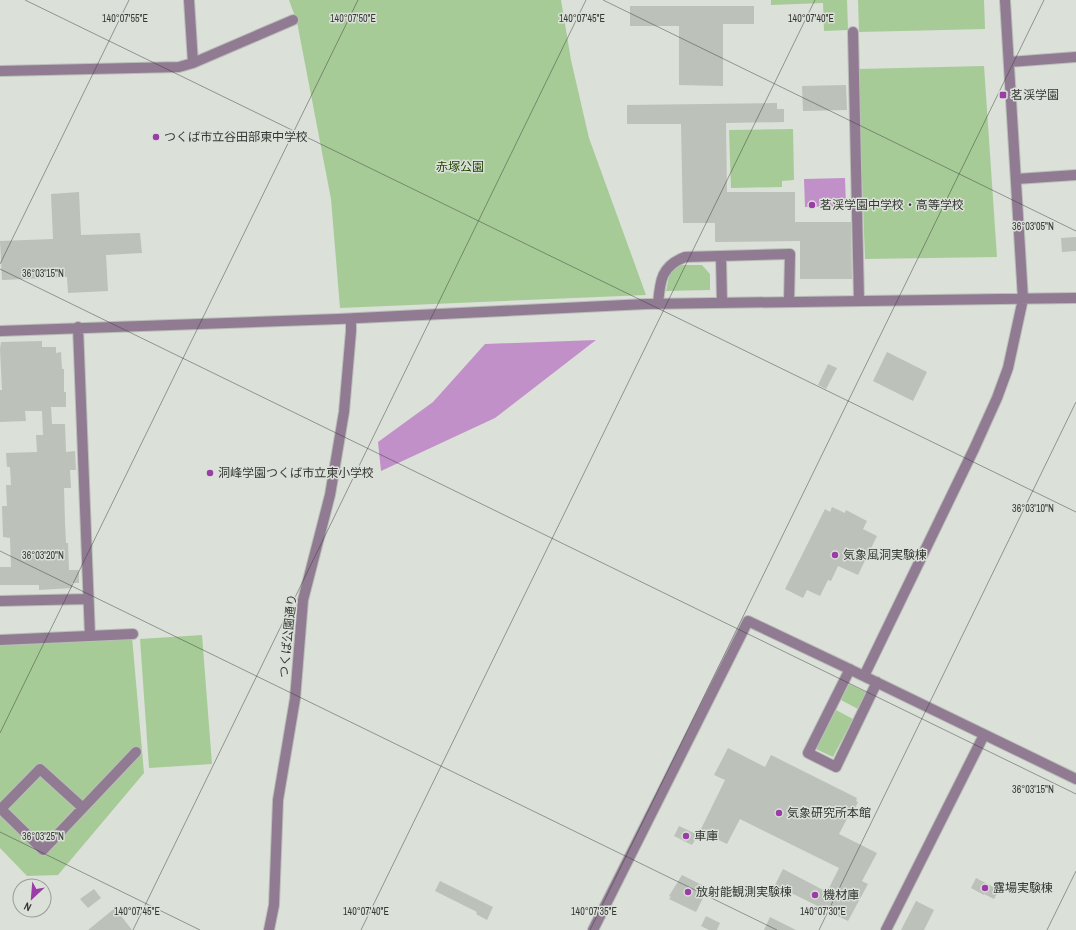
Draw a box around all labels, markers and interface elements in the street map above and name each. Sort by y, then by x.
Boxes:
text: 140°07'55"E [102,12,148,25]
text: 140°07'50"E [330,12,376,25]
text: 140°07'45"E [559,12,605,25]
text: 140°07'40"E [788,12,834,25]
place label: 茗渓学園 [1011,87,1059,103]
marker: 茗渓学園 [998,90,1008,100]
place label: つくば市立谷田部東中学校 [164,129,308,145]
marker: つくば市立谷田部東中学校 [151,132,161,142]
park label: 赤塚公園 [436,159,484,175]
place label: 茗渓学園中学校・高等学校 [820,197,964,213]
marker: 茗渓学園中学校・高等学校 [807,200,817,210]
text: 36°03'05"N [1012,220,1054,233]
text: 36°03'15"N [22,267,64,280]
place label: 洞峰学園つくば市立東小学校 [218,465,374,481]
marker: 洞峰学園つくば市立東小学校 [205,468,215,478]
text: 36°03'10"N [1012,502,1054,515]
place label: 気象風洞実験棟 [843,547,927,563]
text: 36°03'20"N [22,549,64,562]
marker: 気象風洞実験棟 [830,550,840,560]
street label: つくば公園通り [276,593,300,679]
text: 36°03'15"N [1012,783,1054,796]
place label: 気象研究所本館 [787,805,871,821]
marker: 気象研究所本館 [774,808,784,818]
place label: 車庫 [694,828,718,844]
text: 36°03'25"N [22,830,64,843]
marker: 車庫 [681,831,691,841]
north arrow [12,878,52,918]
place label: 露場実験棟 [993,880,1053,896]
marker: 露場実験棟 [980,883,990,893]
place label: 放射能観測実験棟 [696,884,792,900]
marker: 放射能観測実験棟 [683,887,693,897]
place label: 機材庫 [823,887,859,903]
marker: 機材庫 [810,890,820,900]
text: N [22,899,34,915]
text: 140°07'45"E [114,905,160,918]
text: 140°07'40"E [343,905,389,918]
text: 140°07'35"E [571,905,617,918]
text: 140°07'30"E [800,905,846,918]

